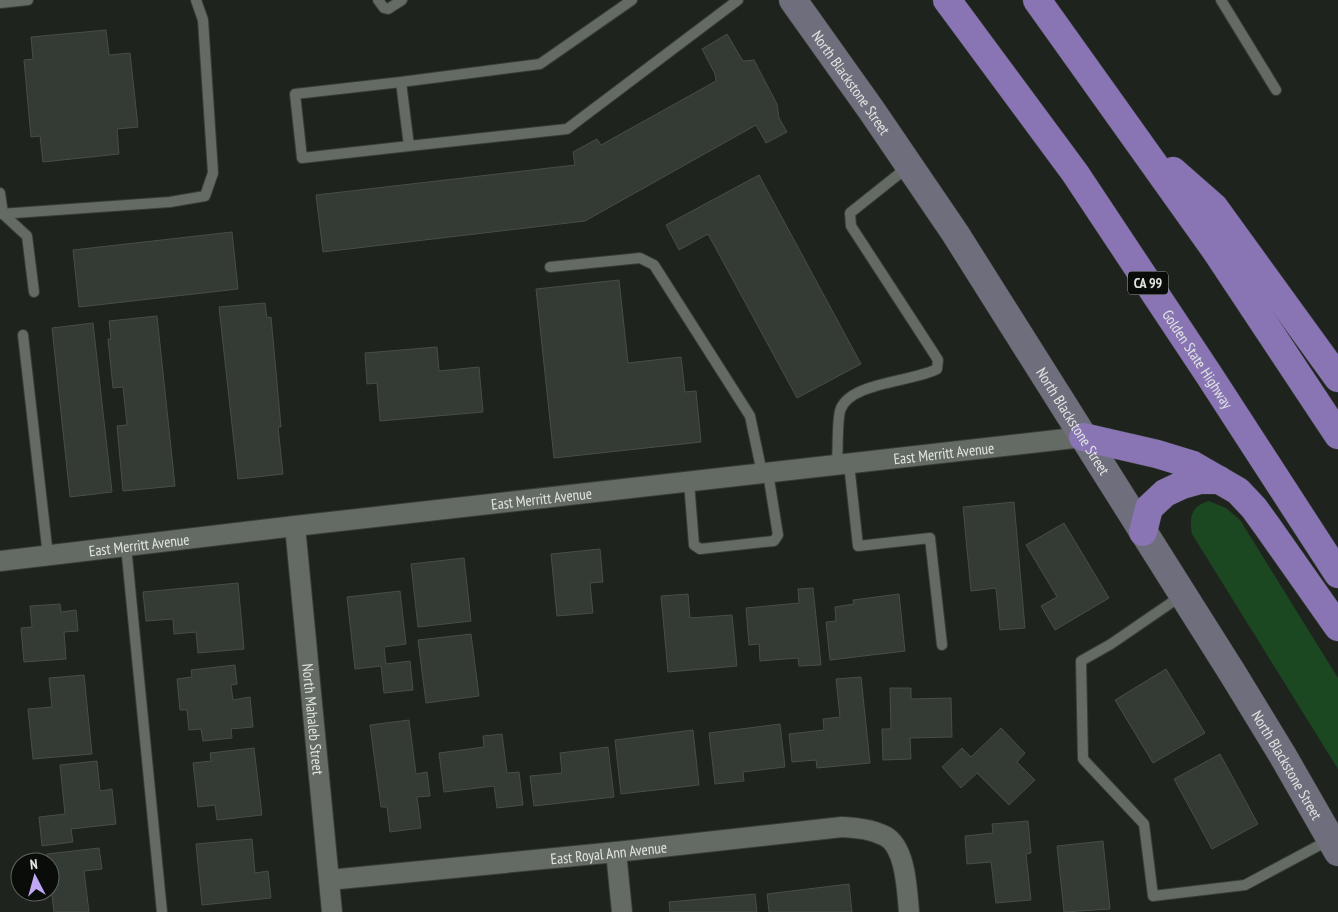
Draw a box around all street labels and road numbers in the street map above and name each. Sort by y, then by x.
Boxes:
street label: North Blackstone Street [808,27,895,138]
road number: CA 99 [1128,272,1168,294]
street label: Golden State Highway [1159,306,1238,412]
street label: North Blackstone Street [1033,364,1114,478]
street label: East Merritt Avenue [892,438,995,468]
street label: East Merritt Avenue [490,483,593,513]
street label: East Merritt Avenue [88,529,190,560]
street label: North Mahaleb Street [299,663,328,776]
street label: North Blackstone Street [1248,707,1327,823]
street label: East Royal Ann Avenue [550,837,668,868]

